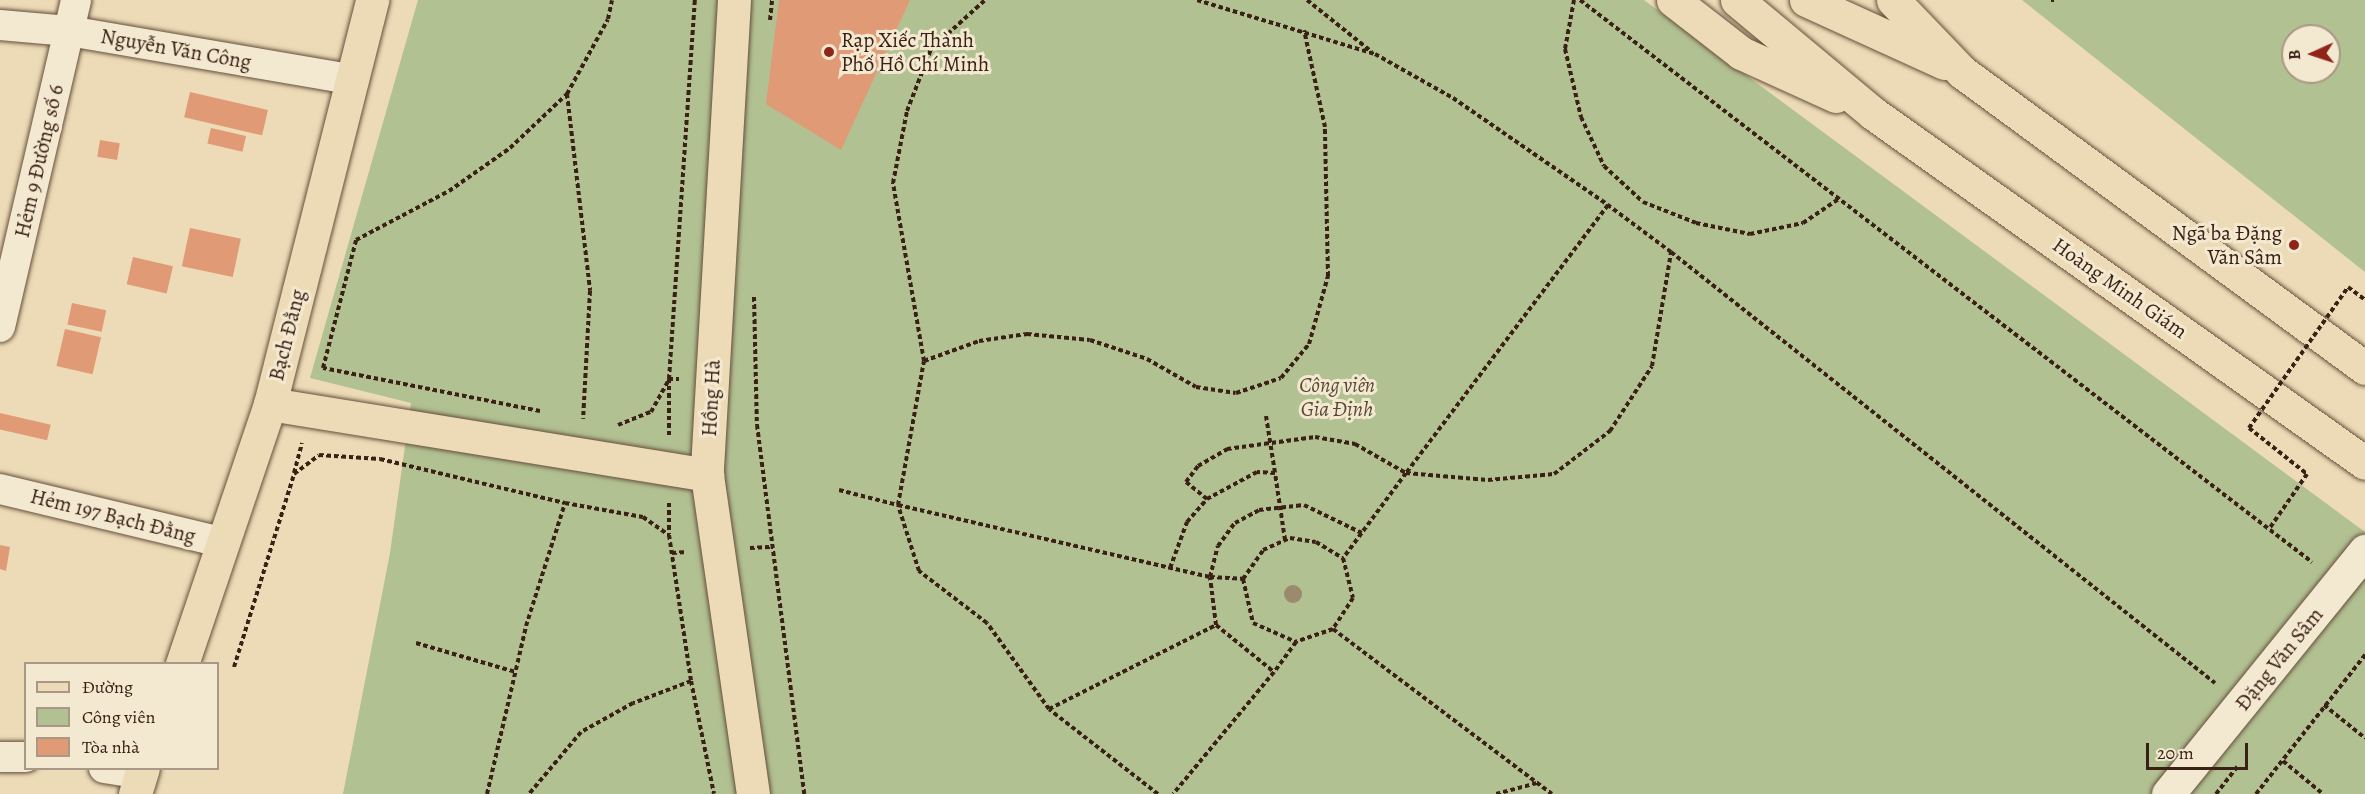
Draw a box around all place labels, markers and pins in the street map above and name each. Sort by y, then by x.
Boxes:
place label: Rạp Xiếc Thành Phố Hồ Chí Minh [841,27,989,77]
marker: Rạp Xiếc Thành Phố Hồ Chí Minh [822,45,836,59]
place label: Ngã ba Đặng Văn Sâm [2172,220,2282,270]
marker: Ngã ba Đặng Văn Sâm [2287,238,2301,252]

